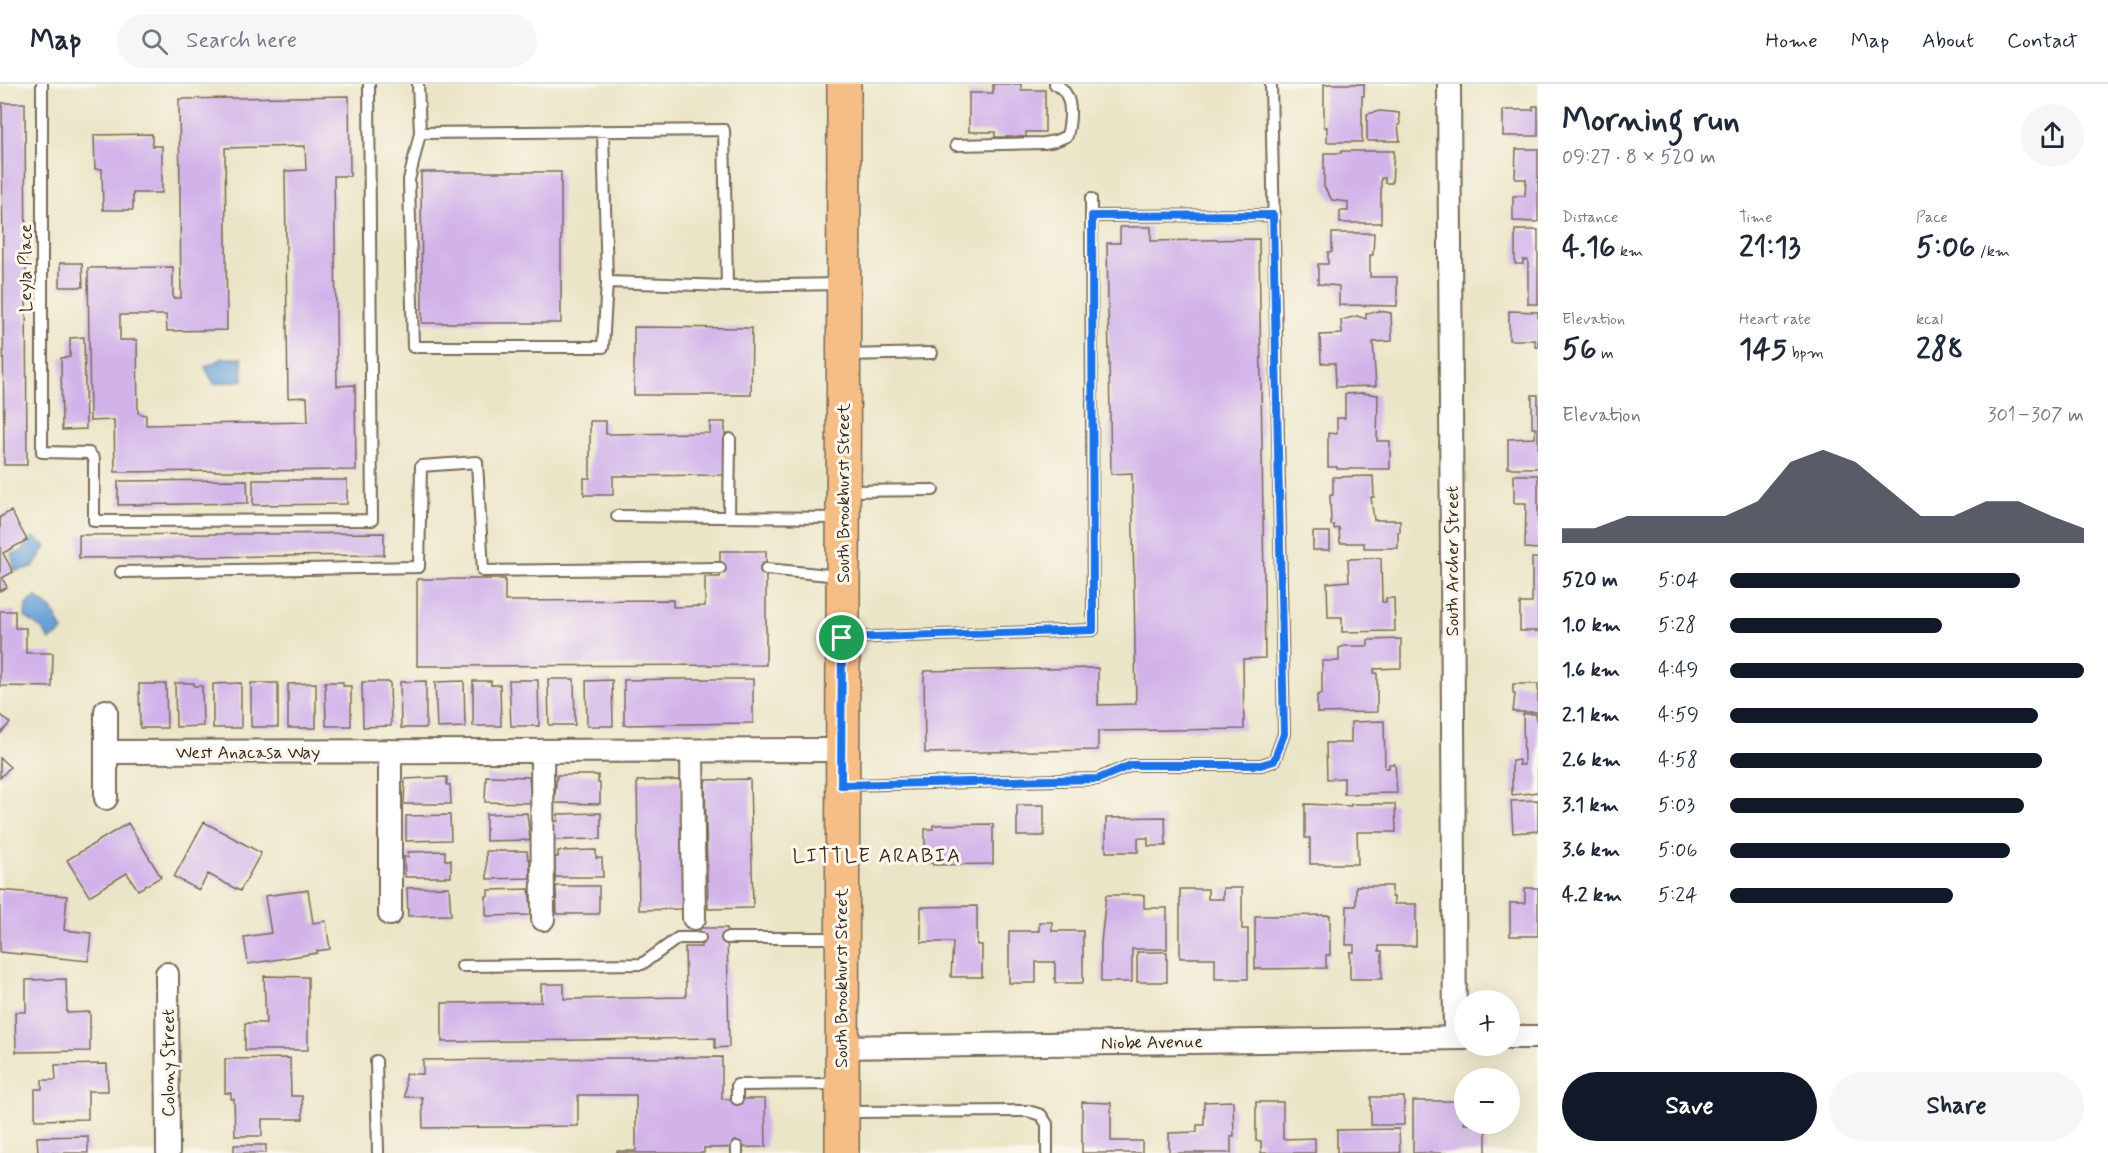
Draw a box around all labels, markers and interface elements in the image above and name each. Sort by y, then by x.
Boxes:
search box [117,14,537,68]
text: Map [30,23,81,60]
icon: search [138,25,171,58]
text: Search here [186,27,297,55]
text: Home [1766,27,1818,55]
text: Map [1851,27,1889,55]
text: About [1922,27,1974,55]
text: Contact [2007,27,2078,55]
text: Morning run [1562,99,1740,143]
button: share [2021,104,2084,167]
text: 09:27 · 8 × 520 m [1562,144,1716,171]
text: Distance [1562,207,1618,228]
text: Time [1739,207,1773,228]
text: Pace [1916,207,1948,228]
street label: Leyla Place [14,224,38,312]
text: 4.16 [1562,228,1616,267]
text: 21:13 [1739,228,1801,267]
text: 5:06 [1916,228,1975,267]
text: km [1616,241,1643,262]
text: /km [1975,241,2010,262]
text: Elevation [1562,309,1625,330]
text: Heart rate [1739,309,1811,330]
text: kcal [1916,309,1943,330]
text: 56 [1562,330,1597,369]
text: 145 [1739,330,1787,369]
text: 288 [1916,330,1963,369]
text: m [1597,343,1614,364]
text: bpm [1787,343,1824,364]
text: Elevation [1562,402,1641,429]
text: 301–307 m [1987,402,2084,429]
street label: South Brookhurst Street [832,403,856,583]
street label: South Archer Street [1441,485,1465,636]
text: 520 m [1562,567,1618,594]
text: 5:04 [1658,567,1699,594]
pin [816,612,867,663]
text: 1.0 km [1562,612,1621,639]
text: 5:28 [1658,612,1696,639]
icon: arrive [825,621,858,654]
text: 1.6 km [1562,657,1620,684]
text: 4:49 [1658,657,1699,684]
text: 2.1 km [1562,702,1619,729]
text: 4:59 [1658,702,1699,729]
street label: West Anacasa Way [176,741,320,765]
text: 2.6 km [1562,747,1621,774]
text: 4:58 [1658,747,1698,774]
text: 3.1 km [1562,792,1619,819]
text: 5:03 [1658,792,1695,819]
text: 3.6 km [1562,837,1620,864]
text: 5:06 [1658,837,1698,864]
district label: LITTLE ARABIA [793,843,961,870]
text: 4.2 km [1562,882,1622,909]
text: 5:24 [1658,882,1697,909]
street label: South Brookhurst Street [830,888,854,1068]
map controls [1454,990,1520,1134]
button: + [1454,990,1520,1056]
street label: Colony Street [157,1009,181,1117]
street label: Niobe Avenue [1101,1030,1203,1056]
button: − [1454,1068,1520,1134]
button: Save [1562,1072,1817,1141]
button: Share [1829,1072,2084,1141]

